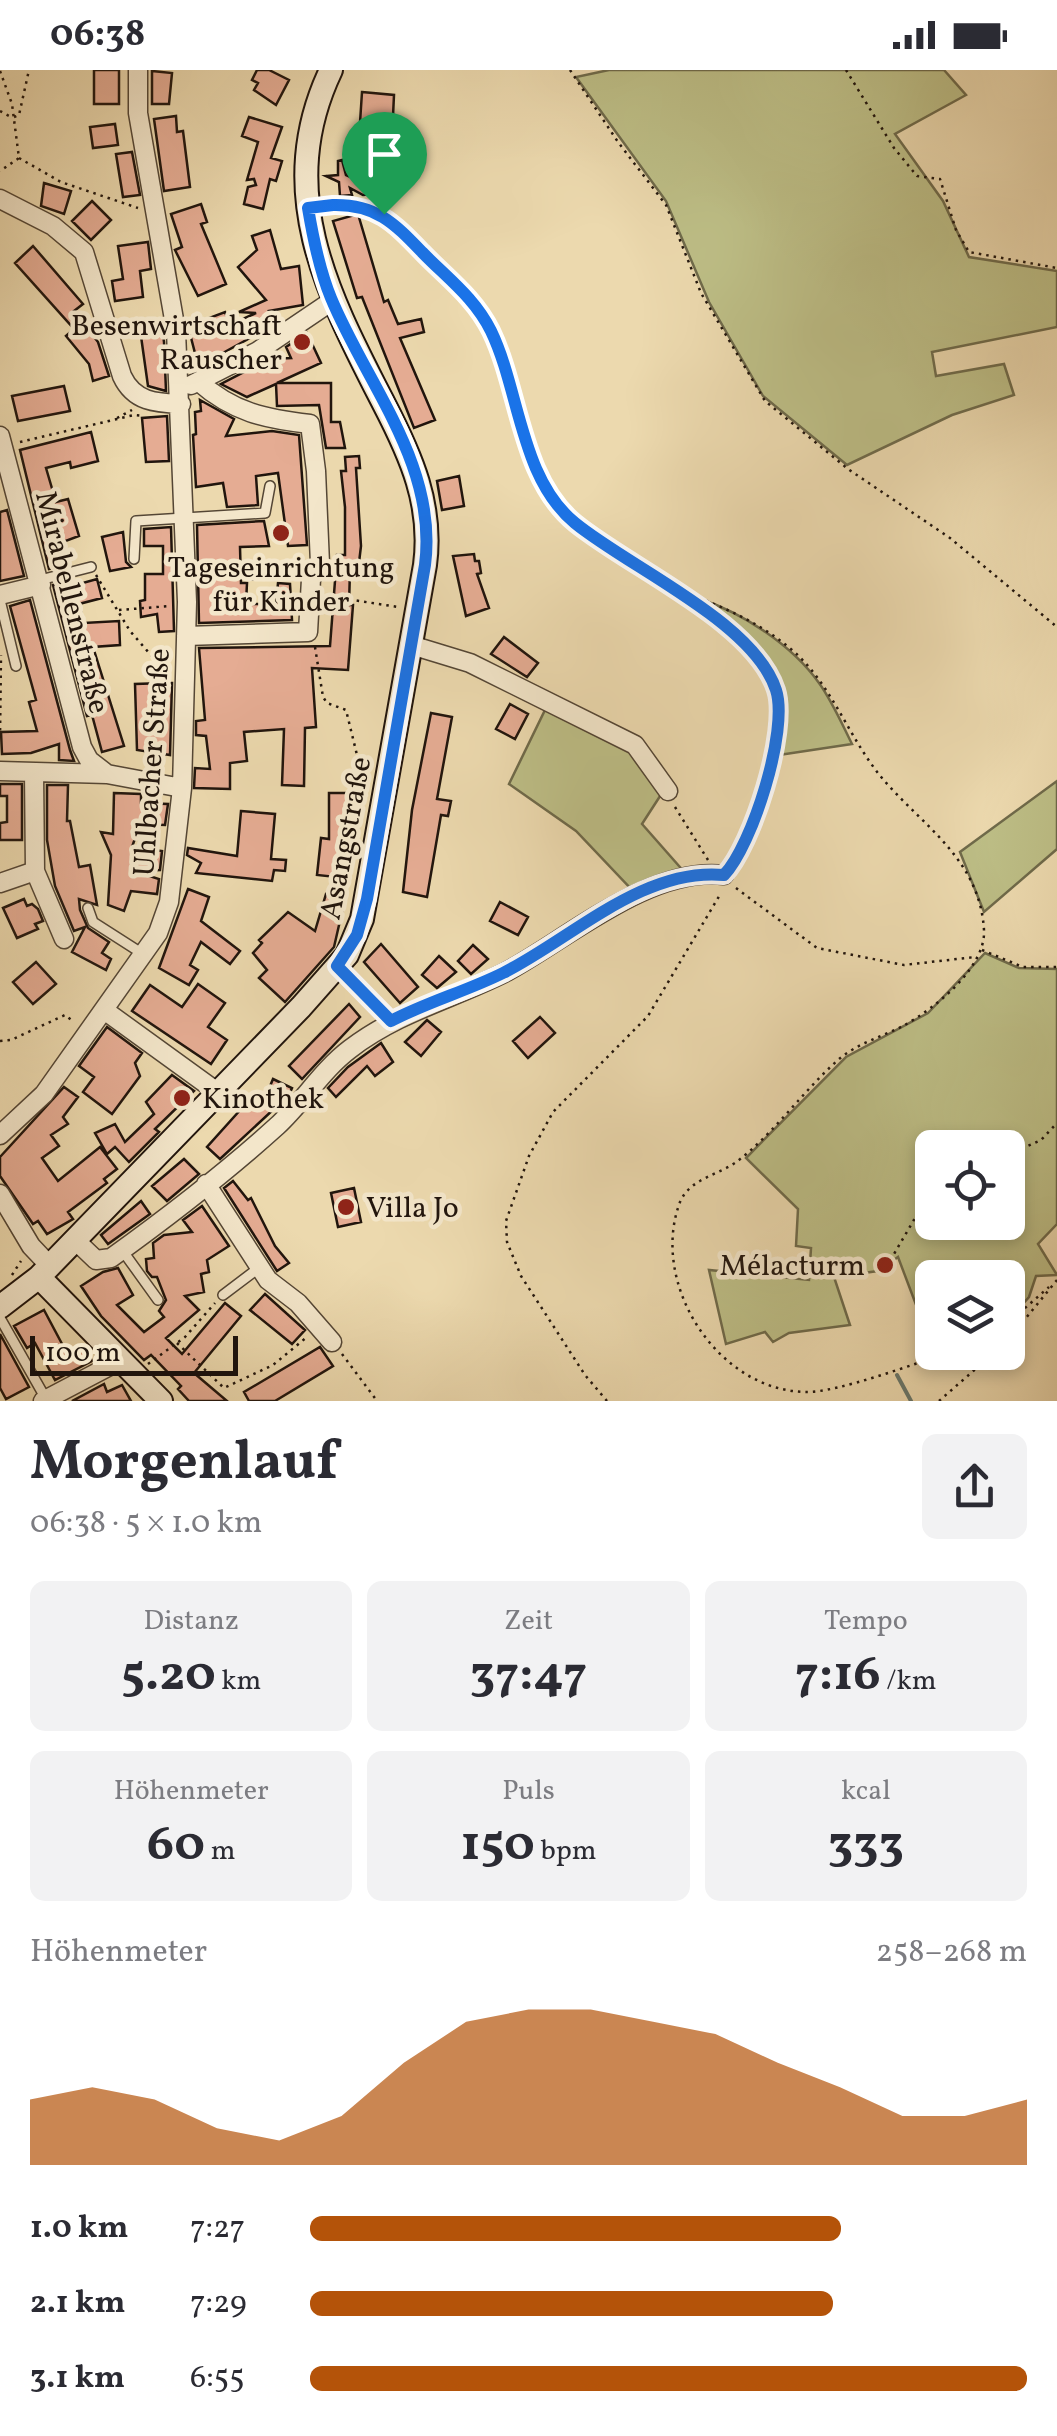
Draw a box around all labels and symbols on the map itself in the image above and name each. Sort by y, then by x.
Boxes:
pin [342,112,427,215]
place label: Besenwirtschaft Rauscher [71,306,282,382]
marker: Besenwirtschaft Rauscher [291,331,313,353]
street label: Mirabellenstraße [23,487,119,718]
marker: Tageseinrichtung für Kinder [270,522,292,544]
place label: Tageseinrichtung für Kinder [167,548,395,624]
street label: Uhlbacher Straße [124,647,182,878]
street label: Asangstraße [311,753,383,923]
place label: Kinothek [202,1079,324,1121]
marker: Kinothek [171,1087,193,1109]
place label: Villa Jo [366,1188,459,1230]
marker: Villa Jo [335,1196,357,1218]
place label: Mélacturm [720,1246,865,1288]
marker: Mélacturm [874,1254,896,1276]
scale bar [30,1331,238,1376]

